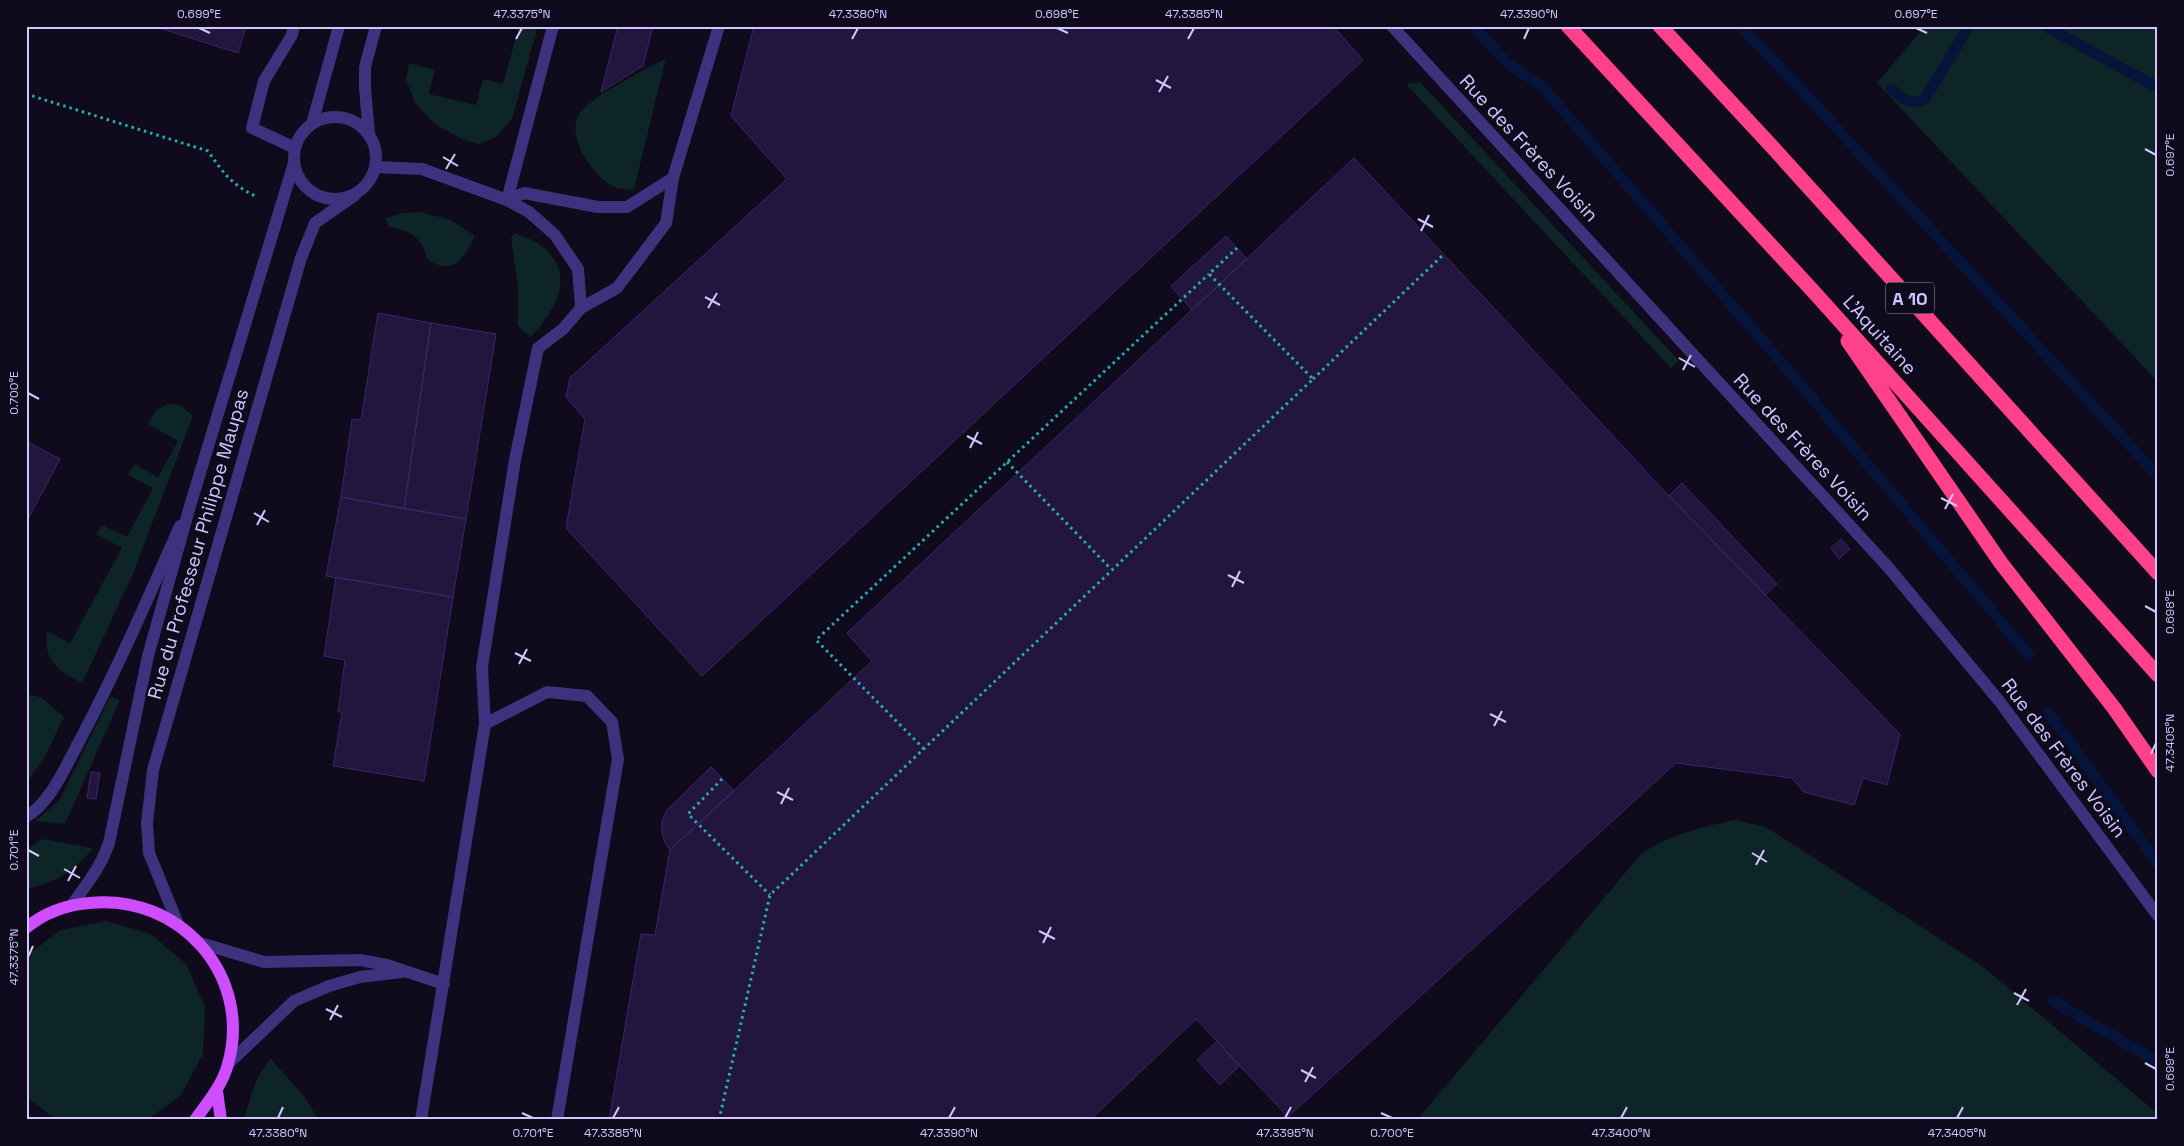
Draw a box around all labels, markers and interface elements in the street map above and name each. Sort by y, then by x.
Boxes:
text: 0.699°E [177,6,221,22]
text: 47.3375°N [493,6,551,22]
text: 47.3380°N [829,6,887,22]
text: 0.698°E [1035,6,1079,22]
text: 47.3385°N [1165,6,1223,22]
text: 47.3390°N [1500,6,1558,22]
text: 0.697°E [1895,6,1938,22]
street label: Rue des Frères Voisin [1454,69,1604,227]
text: 0.697°E [2162,133,2178,177]
road number: A 10 [1886,282,1934,314]
street label: L'Aquitaine [1838,290,1922,380]
street label: Rue des Frères Voisin [1728,368,1878,526]
text: 0.700°E [6,371,22,415]
street label: Rue du Professeur Philippe Maupas [142,386,254,702]
text: 0.698°E [2162,590,2178,634]
street label: Rue des Frères Voisin [1996,673,2132,843]
text: 47.3405°N [2162,714,2178,772]
text: 0.701°E [6,829,22,870]
text: 47.3375°N [6,928,22,986]
text: 0.699°E [2162,1047,2178,1091]
text: 47.3380°N [249,1125,307,1141]
text: 0.701°E [513,1125,554,1141]
text: 47.3385°N [584,1125,642,1141]
text: 47.3390°N [920,1125,978,1141]
text: 47.3395°N [1256,1125,1314,1141]
text: 0.700°E [1370,1125,1414,1141]
text: 47.3400°N [1592,1125,1650,1141]
text: 47.3405°N [1928,1125,1986,1141]

